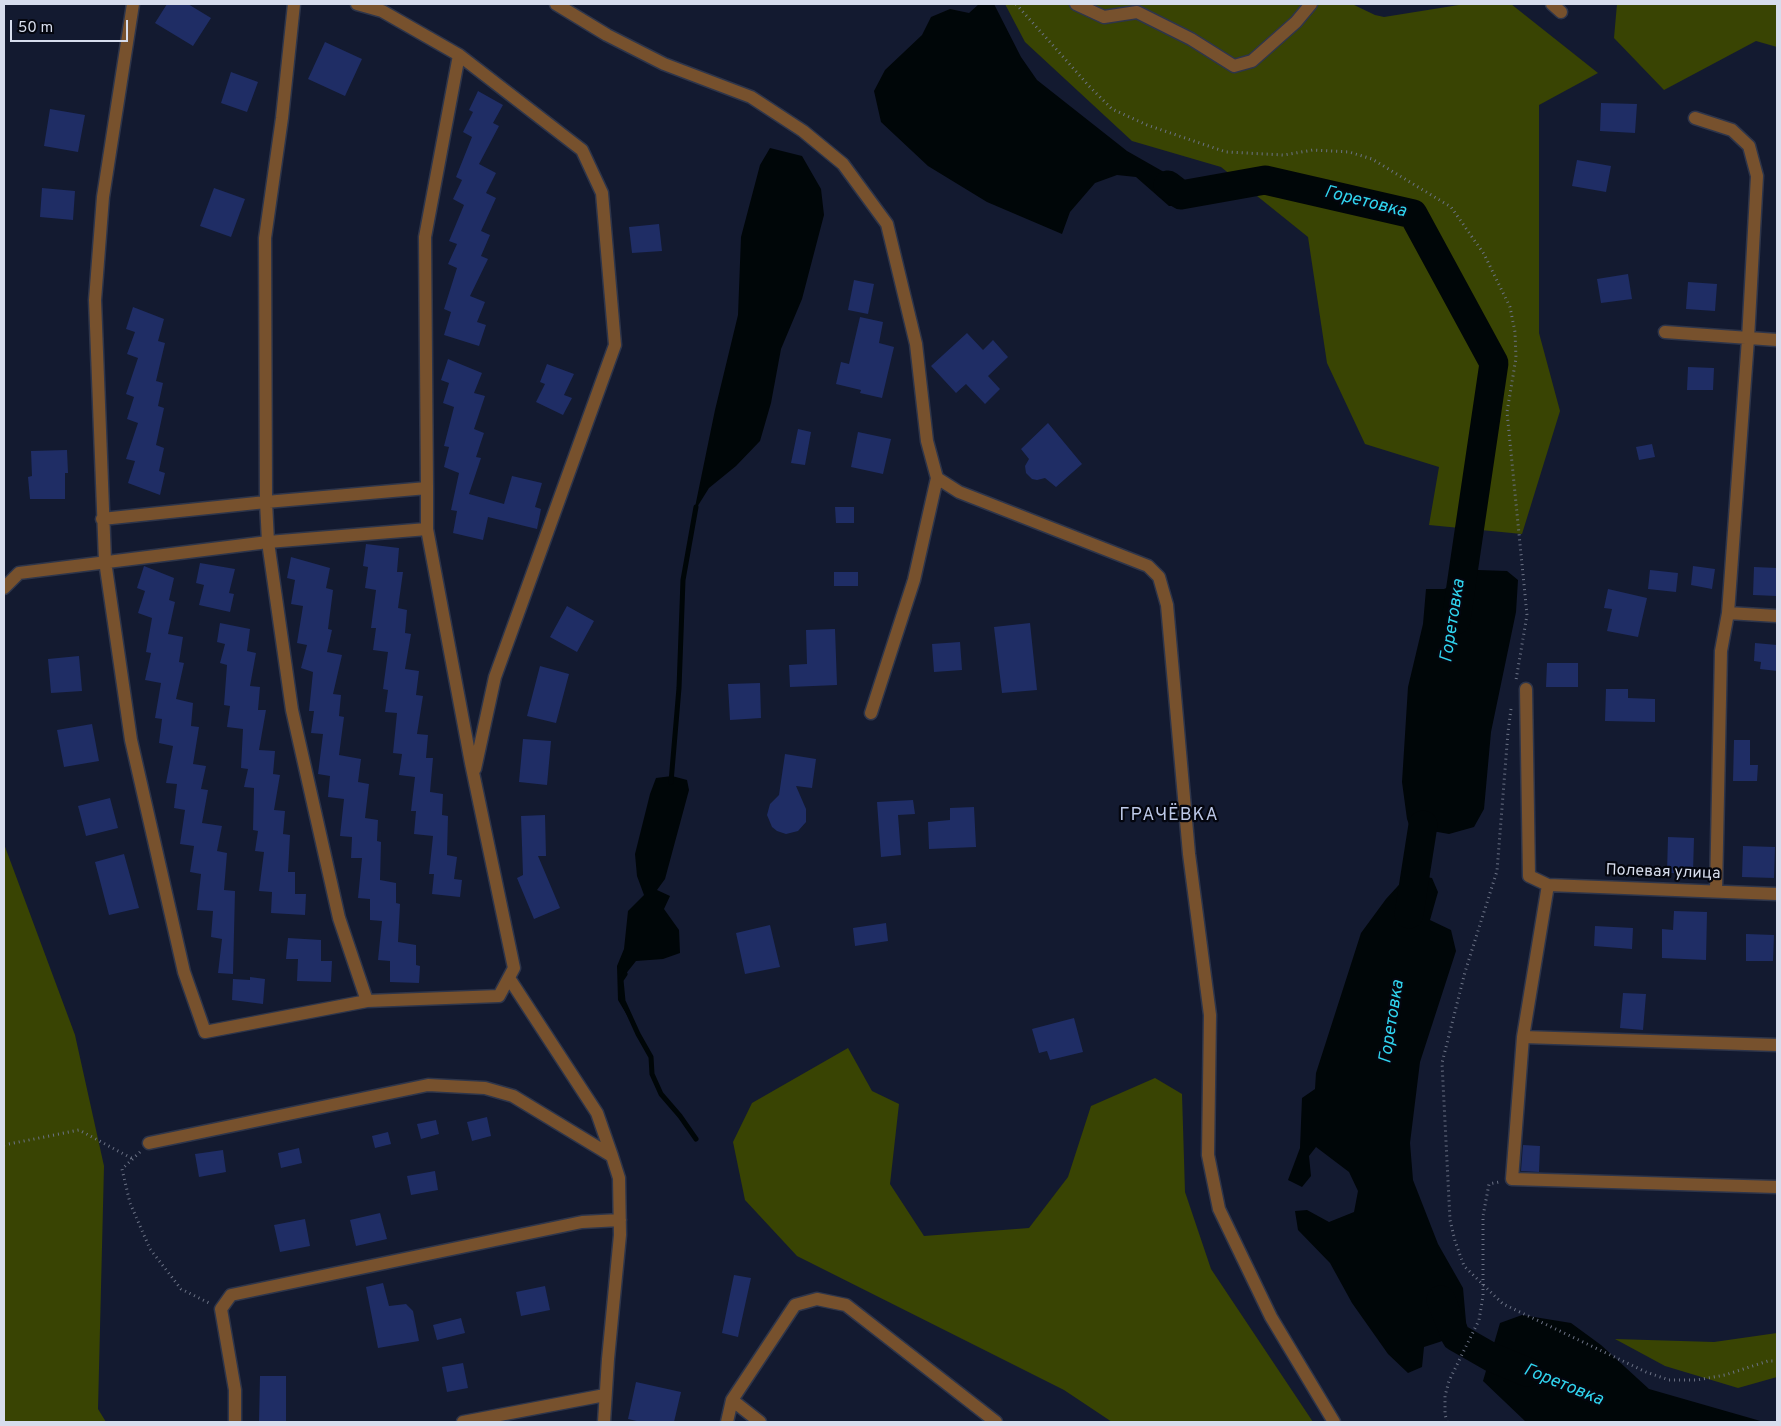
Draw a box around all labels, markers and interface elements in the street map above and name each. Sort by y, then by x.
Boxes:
scale bar [12,10,130,42]
text: 50 m [18,19,53,38]
water label: Горетовка [1322,182,1408,224]
water label: Горетовка [1437,578,1471,664]
district label: ГРАЧЁВКА [1118,805,1220,827]
street label: Полевая улица [1605,861,1721,885]
water label: Горетовка [1376,979,1410,1065]
water label: Горетовка [1520,1360,1606,1412]

